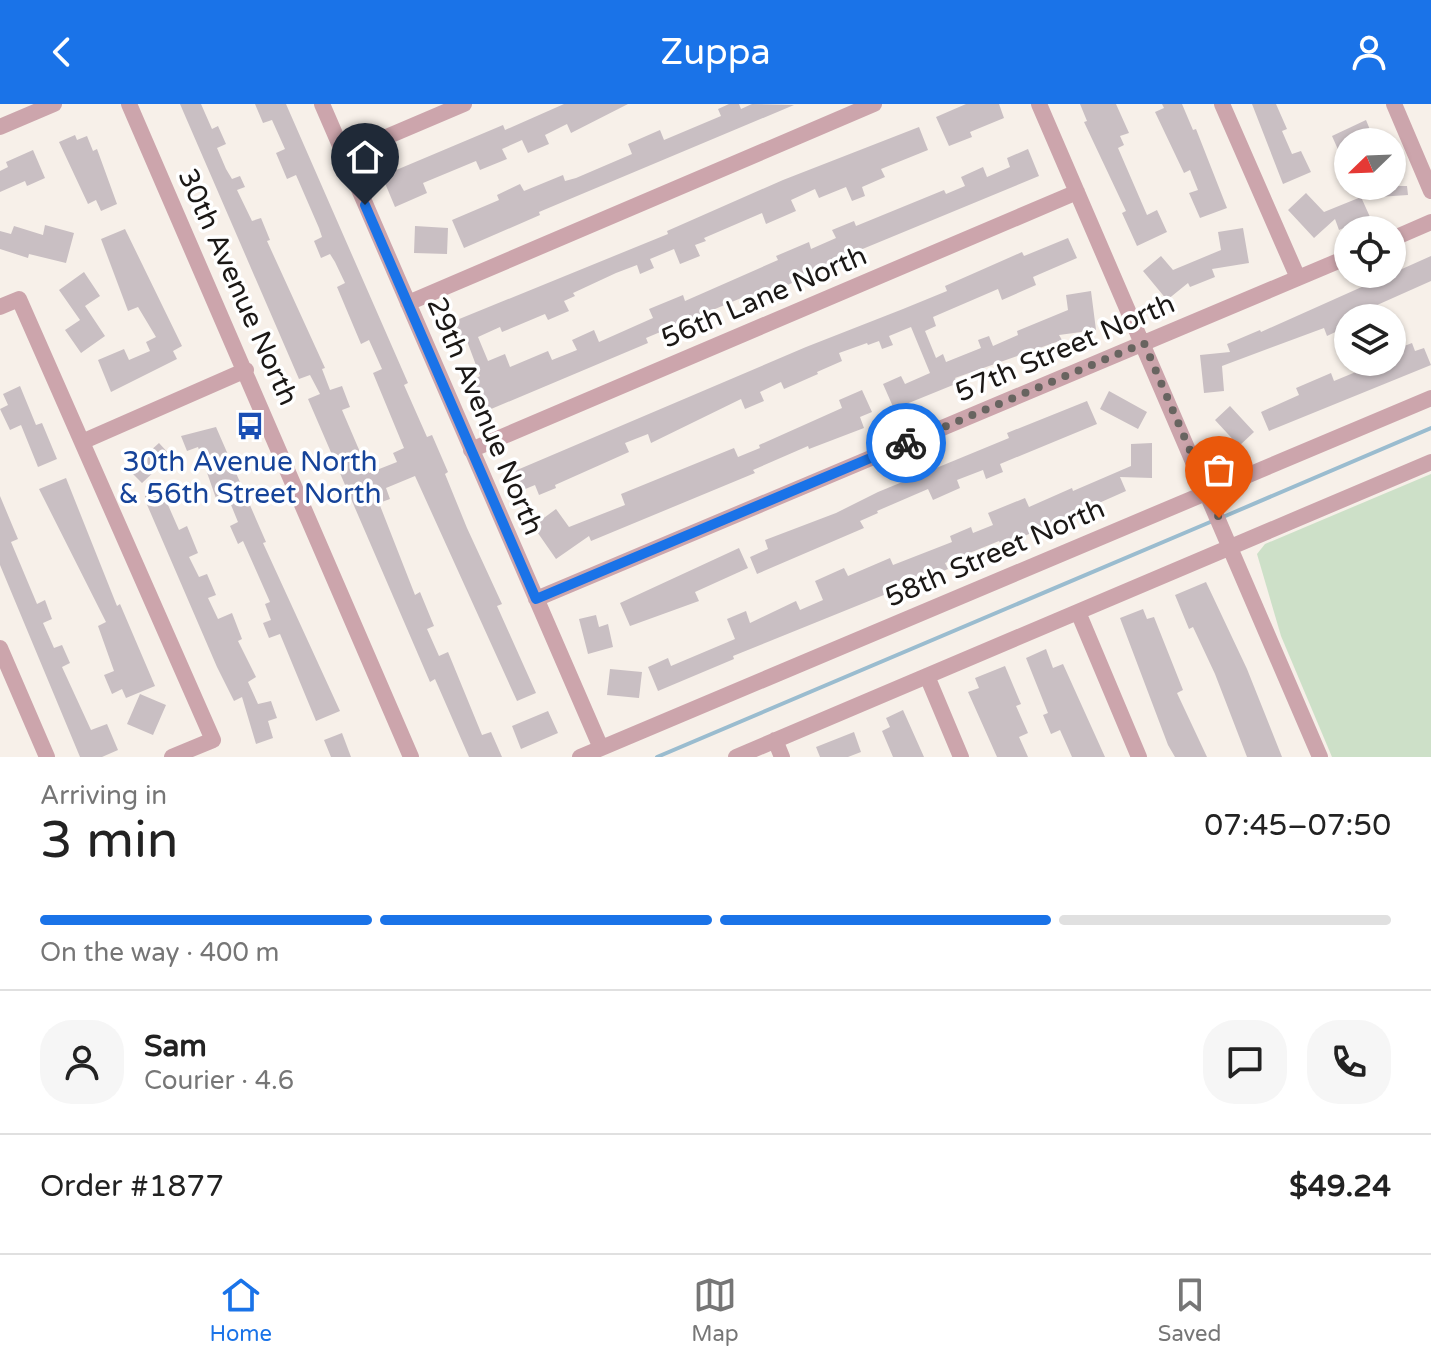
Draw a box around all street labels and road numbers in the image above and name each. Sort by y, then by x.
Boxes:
street label: 30th Avenue North [171,163,305,411]
street label: 56th Lane North [656,238,872,356]
street label: 57th Street North [950,286,1180,410]
street label: 29th Avenue North [419,292,551,540]
street label: 58th Street North [880,491,1110,615]

